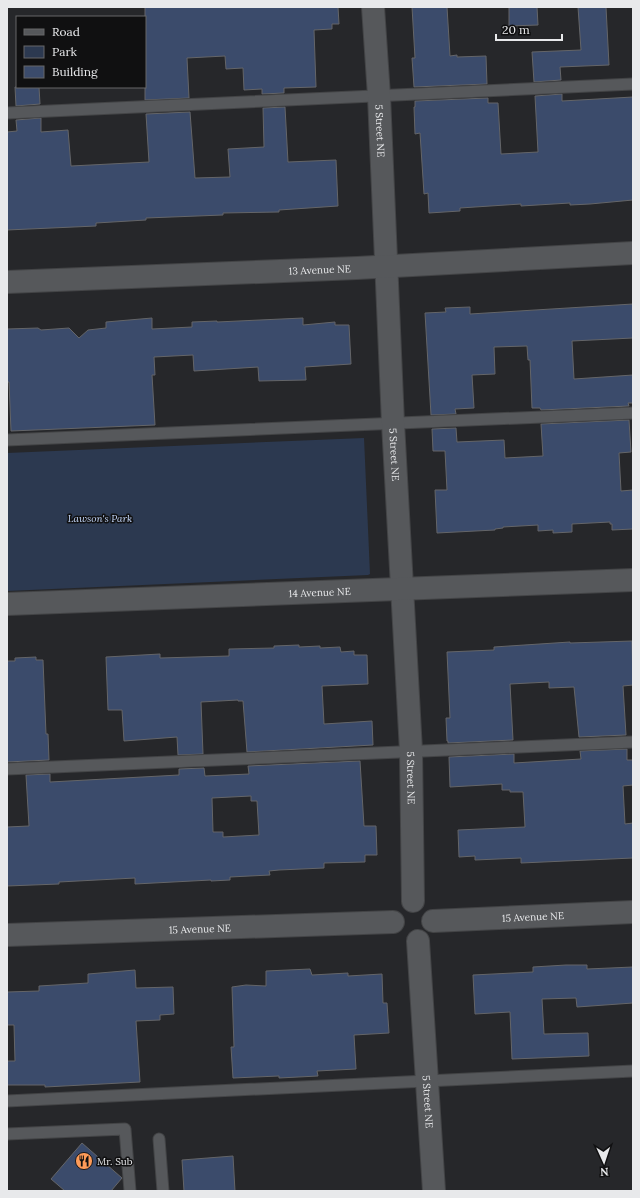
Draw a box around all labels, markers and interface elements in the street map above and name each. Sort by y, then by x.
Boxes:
legend [16,16,146,88]
scale bar [496,16,562,42]
text: 20 m [502,22,530,37]
text: Road [52,24,80,39]
text: Park [52,44,78,59]
text: Building [52,64,98,79]
street label: 5 Street NE [373,104,388,158]
street label: 13 Avenue NE [288,262,351,277]
street label: 5 Street NE [387,428,403,481]
park label: Lawson's Park [68,512,132,525]
street label: 14 Avenue NE [288,584,351,600]
street label: 5 Street NE [405,751,418,805]
street label: 15 Avenue NE [502,909,564,924]
street label: 15 Avenue NE [169,921,231,936]
street label: 5 Street NE [420,1075,436,1129]
north arrow [584,1142,624,1182]
restaurant icon: Mr. Sub [74,1151,94,1171]
place label: Mr. Sub [97,1155,133,1168]
text: N [599,1165,609,1179]

